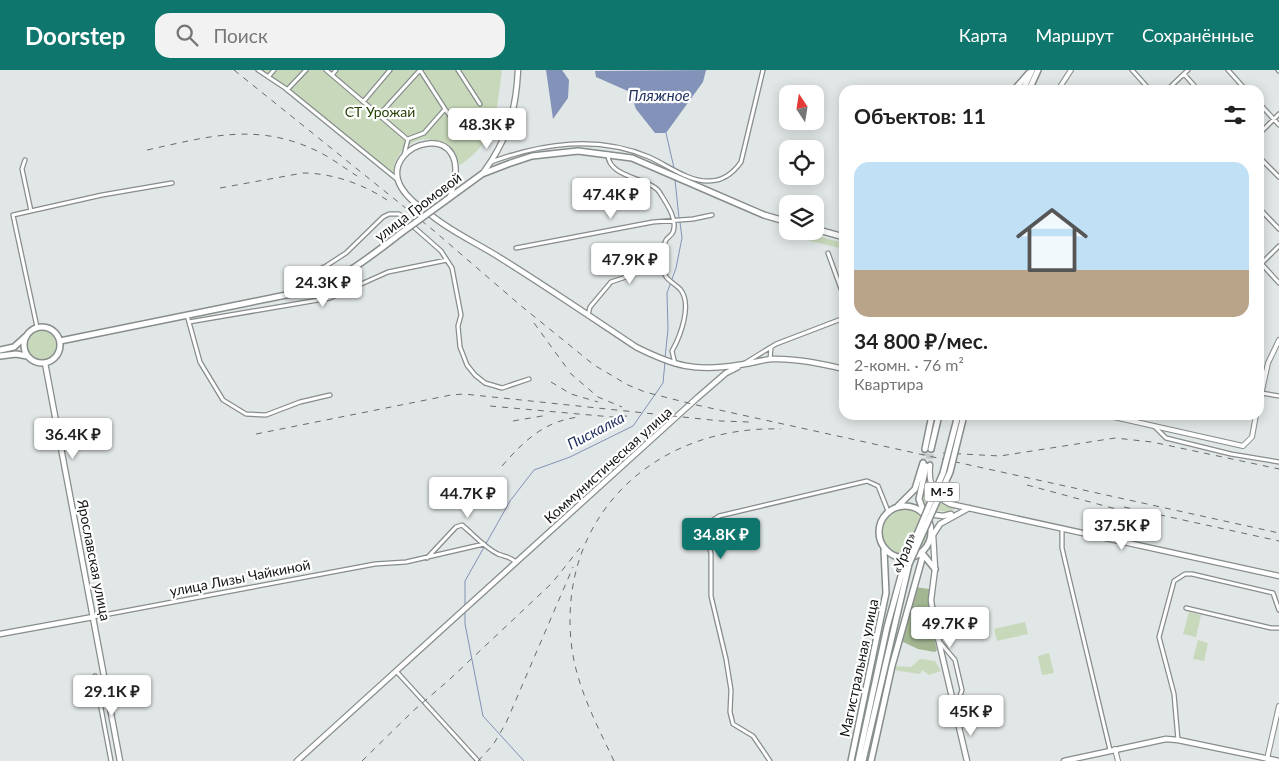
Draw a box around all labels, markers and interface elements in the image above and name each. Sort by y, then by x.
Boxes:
search box [155,13,505,58]
text: Doorstep [25,21,125,50]
icon: search [173,21,201,49]
text: Поиск [213,24,268,47]
text: Карта [959,24,1007,46]
text: Маршрут [1035,24,1114,46]
text: Сохранённые [1142,24,1254,46]
north arrow [779,85,824,130]
map controls [779,85,824,240]
water label: Пляжное [628,86,690,104]
icon: filters [1221,101,1249,129]
park label: СТ Урожай [345,103,415,120]
text: Объектов: 11 [854,103,986,128]
pin: 48.3K ₽ [441,108,533,150]
text: 48.3K ₽ [459,114,515,133]
button: locate [779,140,824,185]
street label: улица Громовой [371,168,464,245]
pin: 47.4K ₽ [565,178,657,220]
text: 47.4K ₽ [583,184,639,203]
button: layers [779,195,824,240]
icon: home [1007,195,1097,285]
pin: 47.9K ₽ [584,242,676,285]
text: 47.9K ₽ [602,249,658,268]
pin: 24.3K ₽ [277,266,369,308]
text: 24.3K ₽ [295,272,351,291]
text: 34 800 ₽/мес. [854,328,988,353]
text: 2-комн. · 76 m² [854,355,964,374]
text: Квартира [854,374,923,393]
street label: Коммунистическая улица [540,403,675,526]
water label: Пискалка [564,407,628,453]
pin: 36.4K ₽ [27,418,119,460]
text: 36.4K ₽ [45,424,101,443]
pin: 44.7K ₽ [422,476,514,519]
road number: М-5 [924,482,960,502]
text: 44.7K ₽ [440,483,496,502]
street label: Ярославская улица [74,497,115,622]
pin: 37.5K ₽ [1076,508,1168,551]
text: 37.5K ₽ [1094,515,1150,534]
pin: 34.8K ₽ [675,518,767,560]
text: 34.8K ₽ [693,524,749,543]
street label: «Урал» [888,530,919,576]
street label: улица Лизы Чайкиной [168,556,312,600]
street label: Магистральная улица [836,597,881,738]
pin: 49.7K ₽ [904,606,996,649]
text: 49.7K ₽ [922,613,978,632]
pin: 29.1K ₽ [66,674,158,717]
text: 29.1K ₽ [84,681,140,700]
pin: 45K ₽ [936,694,1006,737]
text: 45K ₽ [950,701,992,720]

